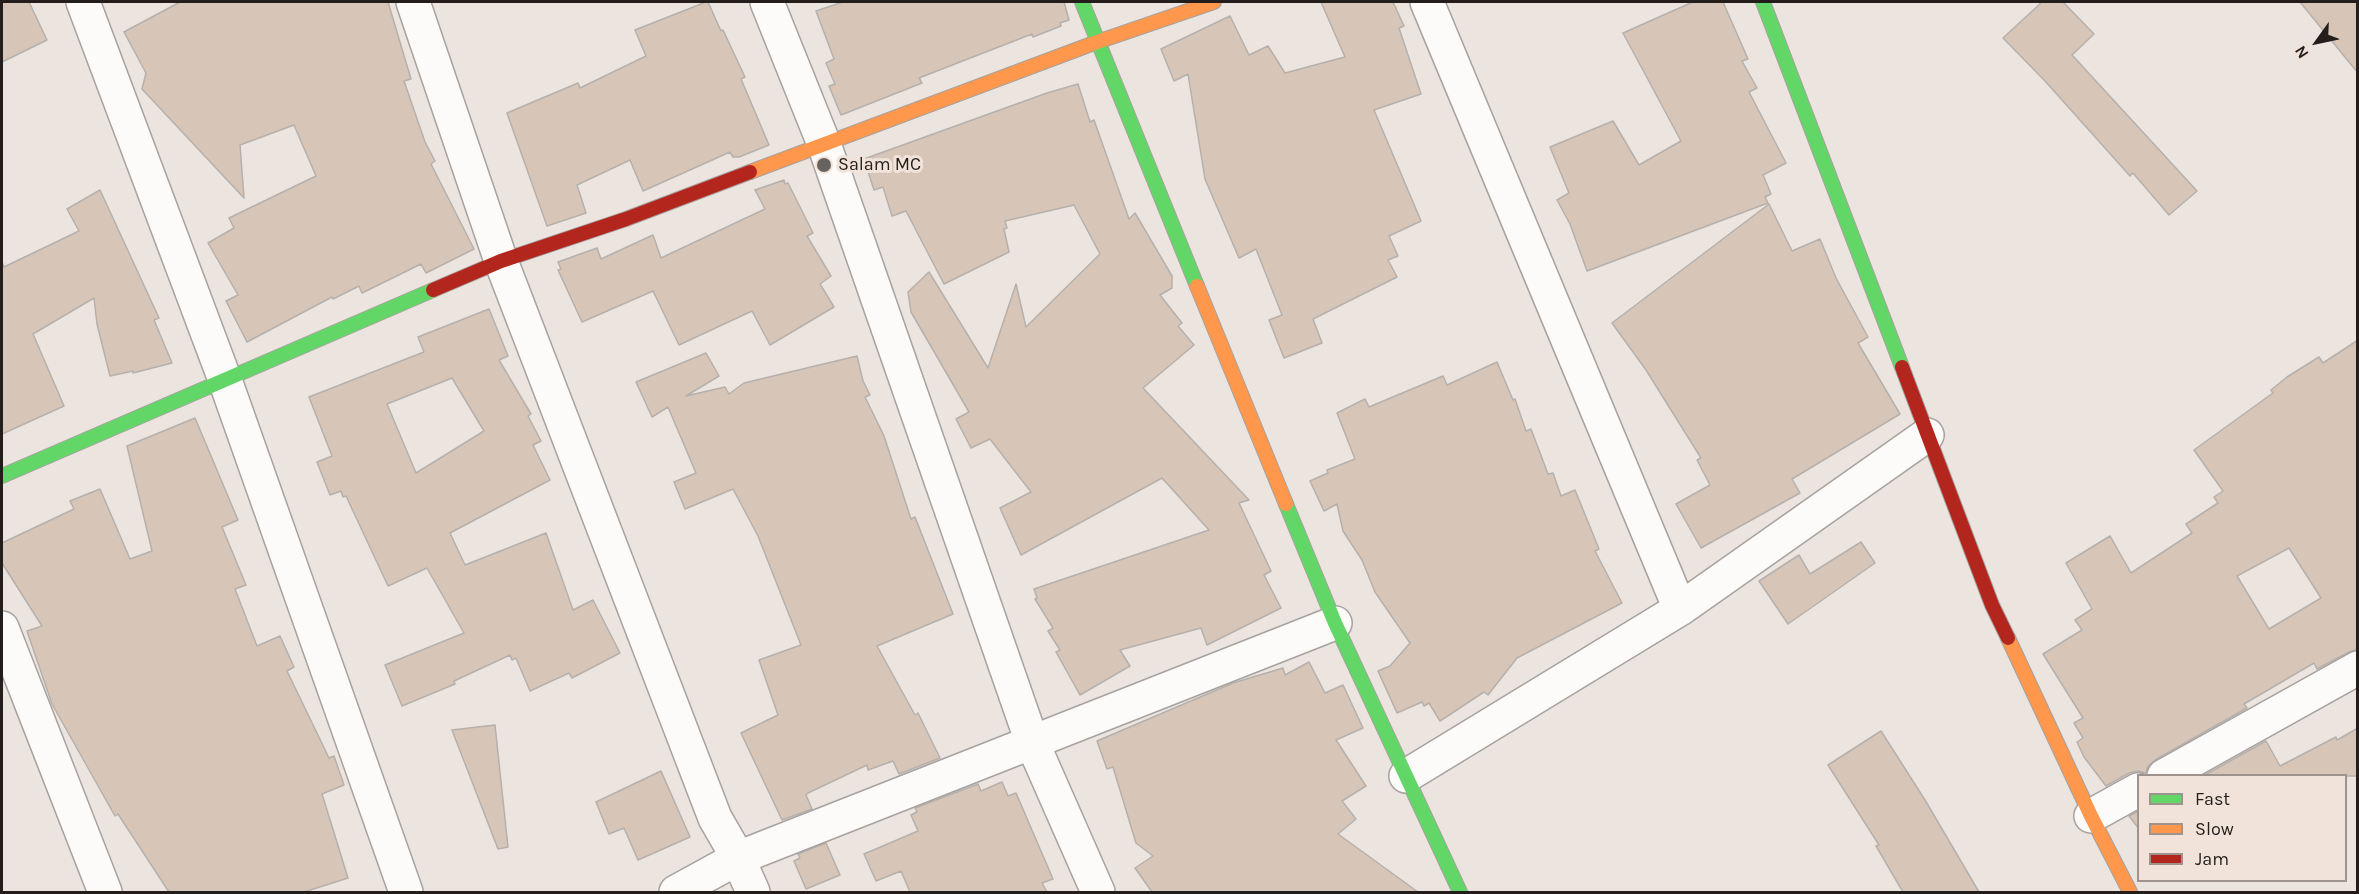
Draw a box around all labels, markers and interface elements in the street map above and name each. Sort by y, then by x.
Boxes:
north arrow [2287,12,2347,72]
text: N [2290,42,2313,62]
place label: Salam MC [838,154,921,176]
marker: Salam MC [815,156,833,174]
legend [2137,774,2347,882]
text: Fast [2195,788,2230,810]
text: Slow [2195,818,2234,840]
text: Jam [2195,848,2229,870]

